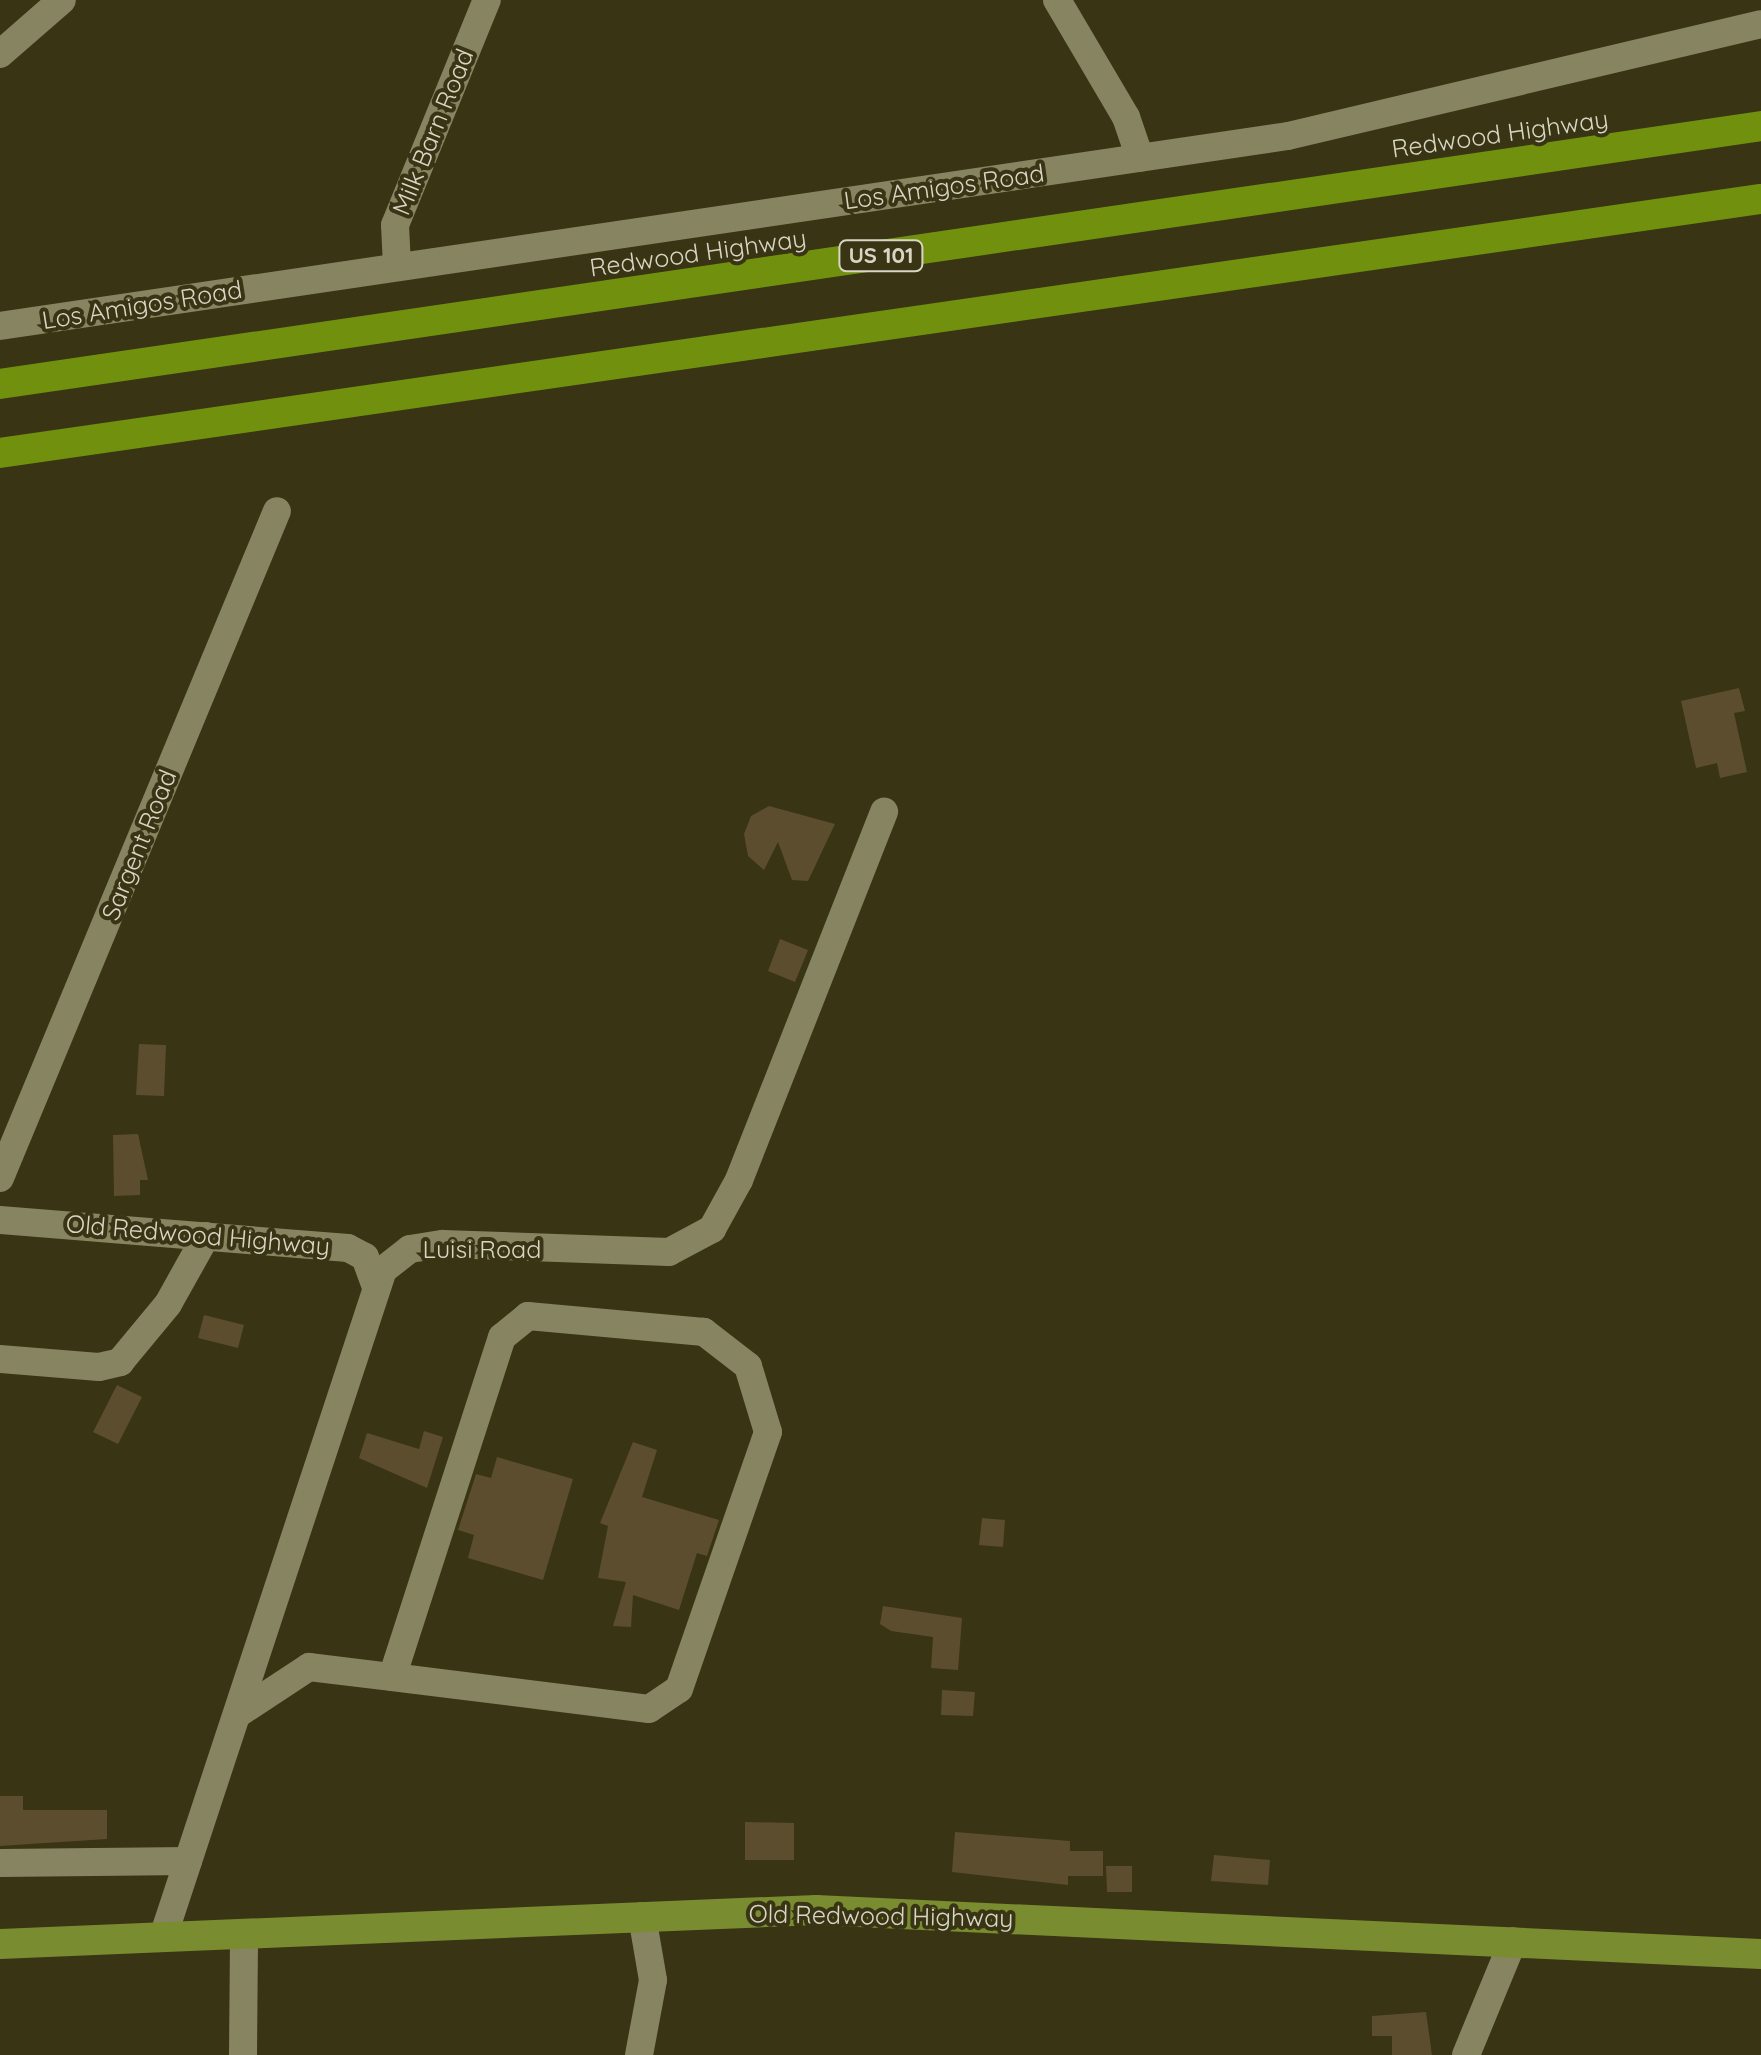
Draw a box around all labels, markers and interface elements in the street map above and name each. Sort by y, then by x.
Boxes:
street label: Milk Barn Road [386,45,480,219]
street label: Redwood Highway [1390,104,1610,164]
street label: Los Amigos Road [842,158,1046,216]
street label: Redwood Highway [588,223,808,283]
road number: US 101 [836,239,926,273]
street label: Los Amigos Road [40,274,244,336]
street label: Sargent Road [95,765,183,925]
street label: Old Redwood Highway [65,1209,331,1261]
street label: Luisi Road [423,1234,541,1264]
street label: Old Redwood Highway [748,1899,1014,1933]

